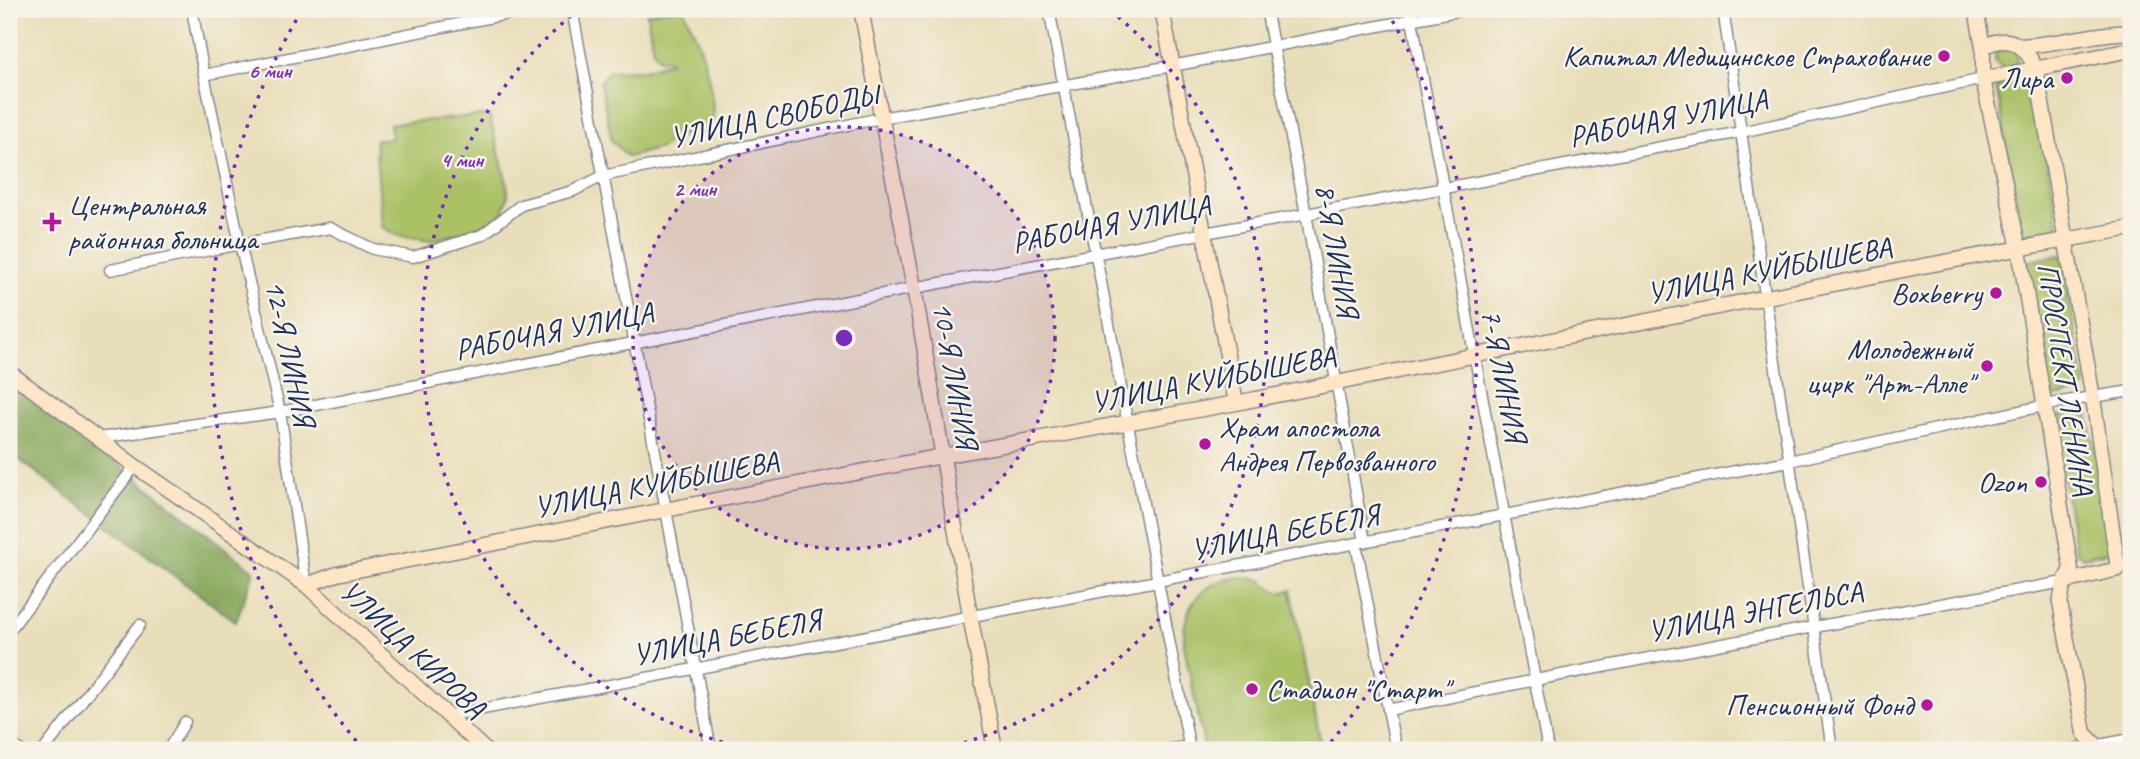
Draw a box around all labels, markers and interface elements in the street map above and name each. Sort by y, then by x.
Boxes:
place label: Капитал Медицинское Страхование [1563,37,1932,75]
marker: Капитал Медицинское Страхование [1936,48,1952,64]
text: 6 мин [248,58,293,84]
place label: Лира [2000,59,2055,97]
marker: Лира [2059,70,2075,86]
street label: УЛИЦА СВОБОДЫ [667,74,886,157]
street label: РАБОЧАЯ УЛИЦА [1566,80,1772,156]
text: 4 мин [441,147,485,173]
text: 2 мин [674,176,718,202]
street label: 8-Я ЛИНИЯ [1307,180,1368,324]
place label: Центральная районная больница [68,186,260,258]
street label: РАБОЧАЯ УЛИЦА [1009,186,1215,262]
marker: Центральная районная больница [42,212,62,232]
street label: УЛИЦА КУЙБЫШЕВА [1644,228,1895,312]
street label: ПРОСПЕКТ ЛЕНИНА [2029,260,2103,499]
place label: Boxberry [1891,274,1984,312]
street label: 12-Я ЛИНИЯ [256,277,325,434]
marker: Boxberry [1988,285,2004,301]
street label: РАБОЧАЯ УЛИЦА [452,293,658,369]
street label: 10-Я ЛИНИЯ [923,299,987,456]
street label: 7-Я ЛИНИЯ [1472,305,1536,449]
centre of rings [832,326,856,350]
place label: Молодежный цирк "Арт-Алле" [1807,330,1979,402]
street label: УЛИЦА КУЙБЫШЕВА [1088,337,1339,421]
marker: Молодежный цирк "Арт-Алле" [1979,358,1995,374]
place label: Храм апостола Андрея Первозванного [1219,408,1436,480]
marker: Храм апостола Андрея Первозванного [1197,436,1213,452]
street label: УЛИЦА КУЙБЫШЕВА [531,442,782,526]
place label: Ozon [1978,463,2027,501]
marker: Ozon [2033,474,2049,490]
street label: УЛИЦА БЕБЕЛЯ [1188,494,1386,569]
street label: УЛИЦА ЭНГЕЛЬСА [1644,571,1866,650]
street label: УЛИЦА КИРОВА [332,572,495,727]
street label: УЛИЦА БЕБЕЛЯ [630,599,828,674]
place label: Стадион "Старт" [1266,670,1455,708]
marker: Стадион "Старт" [1244,681,1260,697]
place label: Пенсионный Фонд [1726,686,1915,724]
marker: Пенсионный Фонд [1919,697,1935,713]

